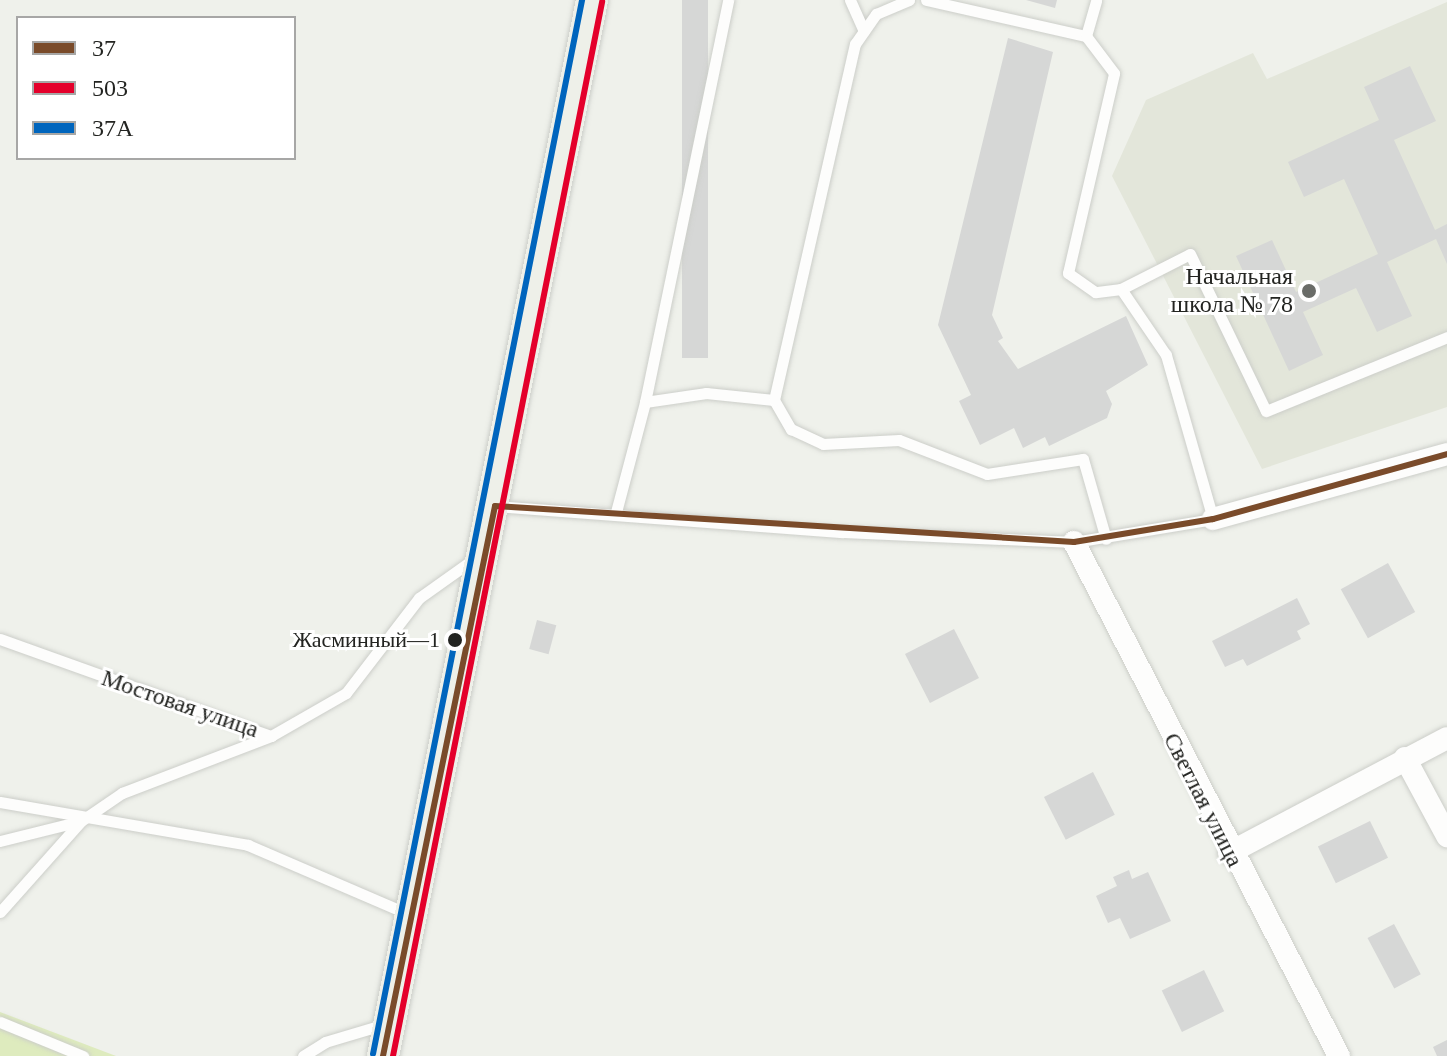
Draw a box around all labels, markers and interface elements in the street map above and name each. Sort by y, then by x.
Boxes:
legend [16,16,296,160]
text: 37 [92,35,116,61]
text: 503 [92,75,128,101]
text: 37А [92,115,133,141]
place label: Начальная школа № 78 [1171,263,1293,319]
marker: Начальная школа № 78 [1300,282,1318,300]
place label: Жасминный—1 [293,627,440,653]
marker: Жасминный—1 [447,632,463,648]
street label: Мостовая улица [98,664,262,744]
street label: Светлая улица [1157,728,1249,872]

